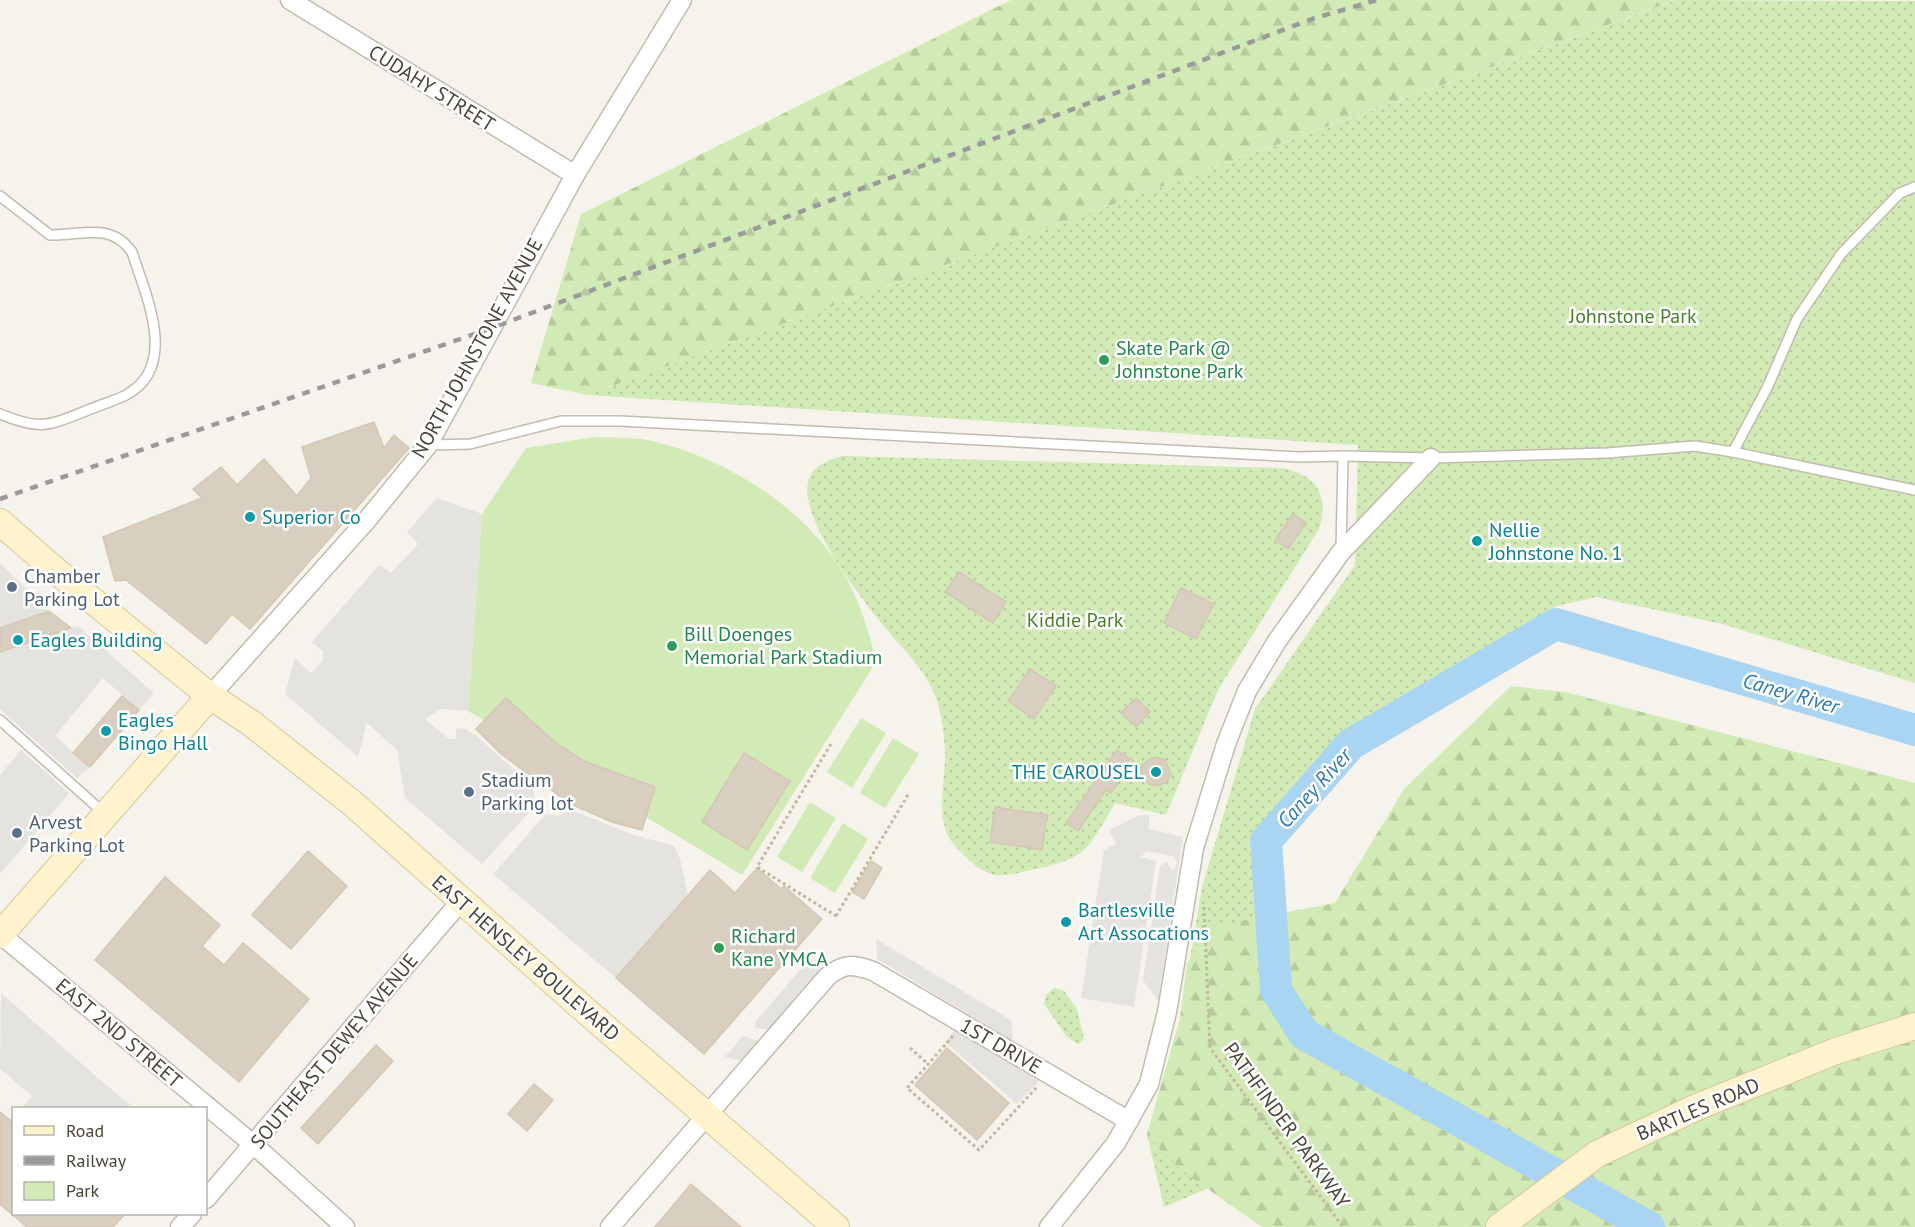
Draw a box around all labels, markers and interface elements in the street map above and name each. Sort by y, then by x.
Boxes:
street label: CUDAHY STREET [364,39,500,137]
street label: NORTH JOHNSTONE AVENUE [406,233,548,463]
park label: Johnstone Park [1568,303,1697,329]
place label: Skate Park @ Johnstone Park [1115,335,1244,384]
marker: Skate Park @ Johnstone Park [1097,353,1111,367]
place label: Superior Co [262,504,361,530]
marker: Superior Co [243,510,257,524]
place label: Nellie Johnstone No. 1 [1488,517,1622,566]
marker: Nellie Johnstone No. 1 [1470,534,1484,548]
place label: Chamber Parking Lot [24,563,120,612]
marker: Chamber Parking Lot [5,580,19,594]
park label: Kiddie Park [1027,607,1124,633]
place label: Bill Doenges Memorial Park Stadium [684,621,882,670]
place label: Eagles Building [30,627,163,653]
marker: Eagles Building [11,633,25,647]
marker: Bill Doenges Memorial Park Stadium [665,639,679,653]
water label: Caney River [1740,666,1844,720]
place label: Eagles Bingo Hall [118,707,208,756]
marker: Eagles Bingo Hall [99,724,113,738]
water label: Caney River [1271,741,1358,834]
place label: THE CAROUSEL [1011,759,1144,785]
marker: THE CAROUSEL [1149,765,1163,779]
place label: Stadium Parking lot [481,767,574,816]
marker: Stadium Parking lot [462,785,476,799]
place label: Arvest Parking Lot [29,809,125,858]
marker: Arvest Parking Lot [10,826,24,840]
street label: EAST HENSLEY BOULEVARD [427,869,625,1047]
place label: Bartlesville Art Assocations [1078,897,1209,946]
marker: Bartlesville Art Assocations [1059,915,1073,929]
place label: Richard Kane YMCA [731,923,828,972]
marker: Richard Kane YMCA [712,941,726,955]
street label: SOUTHEAST DEWEY AVENUE [245,948,423,1154]
street label: EAST 2ND STREET [50,972,188,1094]
street label: 1ST DRIVE [956,1012,1046,1080]
street label: PATHFINDER PARKWAY [1218,1037,1356,1214]
street label: BARTLES ROAD [1633,1071,1763,1147]
legend [12,1107,207,1215]
text: Road [66,1119,104,1142]
text: Railway [66,1149,127,1172]
text: Park [66,1179,99,1202]

